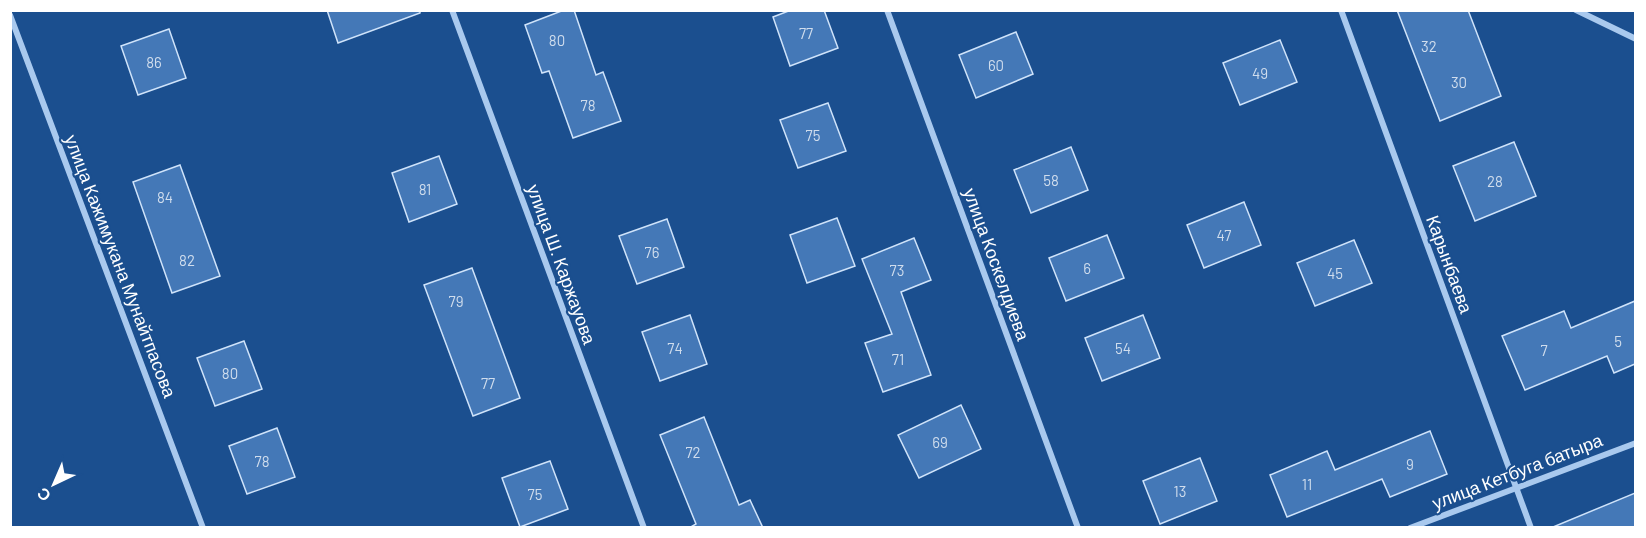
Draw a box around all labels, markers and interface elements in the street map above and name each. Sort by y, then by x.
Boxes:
house number: 77 [799,24,813,42]
house number: 80 [549,31,565,49]
house number: 32 [1421,37,1437,55]
house number: 86 [146,53,162,71]
house number: 60 [988,56,1004,74]
house number: 49 [1252,64,1268,82]
house number: 30 [1451,73,1467,91]
house number: 78 [581,96,595,114]
house number: 75 [806,126,820,144]
street label: улица Кажимукана Мунайтпасова [61,131,182,402]
house number: 58 [1043,171,1059,189]
house number: 28 [1487,172,1503,190]
house number: 81 [419,180,431,198]
street label: улица Ш. Каржауова [523,181,602,348]
street label: улица Коскелдиева [959,185,1035,344]
house number: 84 [157,188,173,206]
street label: Карынбаева [1422,212,1478,317]
house number: 47 [1217,226,1231,244]
house number: 76 [645,243,659,261]
house number: 82 [179,251,195,269]
house number: 6 [1083,259,1091,277]
house number: 73 [890,261,904,279]
house number: 45 [1327,264,1343,282]
house number: 79 [449,292,463,310]
house number: 5 [1614,332,1622,350]
house number: 74 [667,339,683,357]
house number: 54 [1115,339,1131,357]
house number: 7 [1540,341,1548,359]
house number: 71 [892,350,904,368]
house number: 80 [222,364,238,382]
house number: 77 [481,374,495,392]
street label: улица Кетбуга батыра [1429,428,1606,514]
house number: 69 [932,433,948,451]
house number: 72 [685,443,701,461]
house number: 78 [255,452,269,470]
north arrow [24,454,84,514]
house number: 9 [1406,455,1414,473]
house number: 11 [1302,475,1312,493]
house number: 13 [1174,482,1186,500]
text: С [32,484,54,506]
house number: 75 [528,485,542,503]

